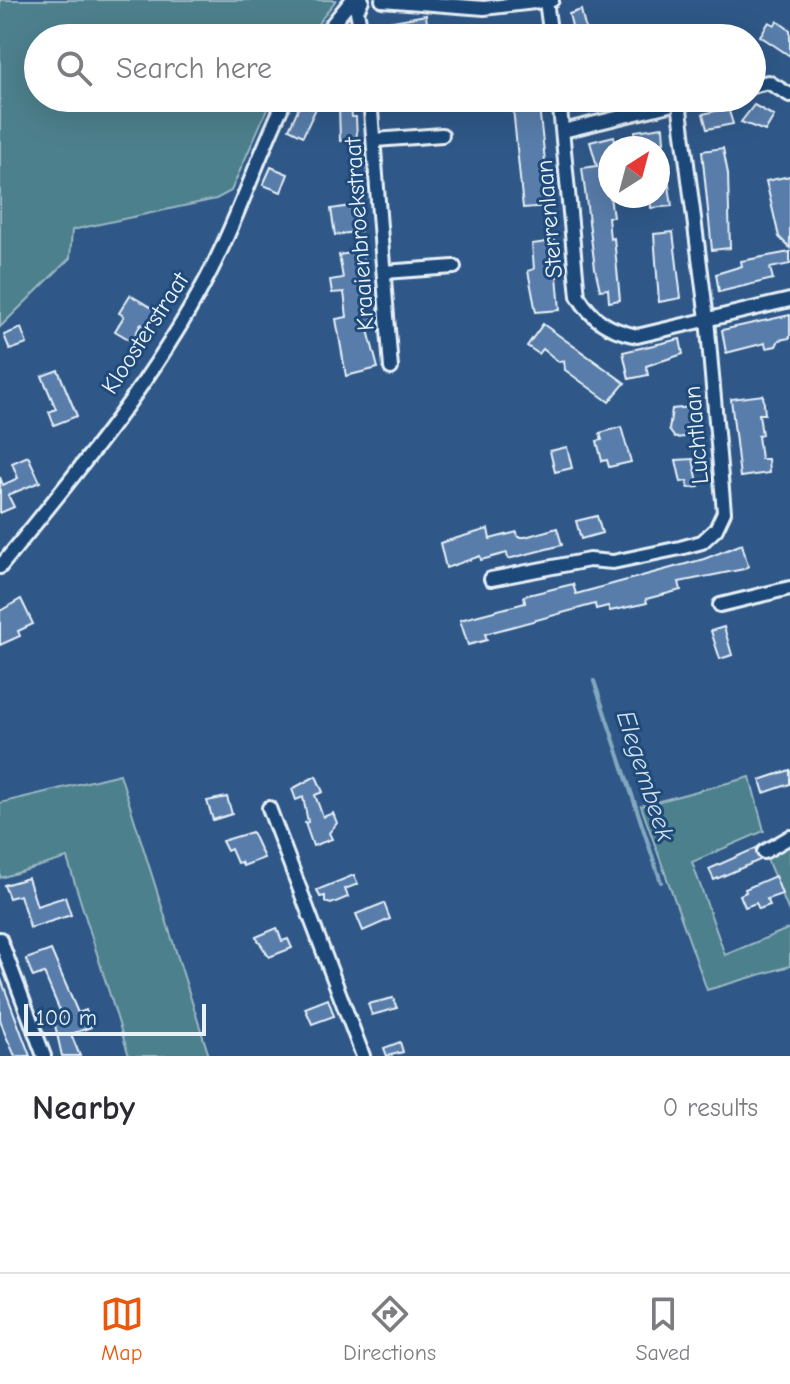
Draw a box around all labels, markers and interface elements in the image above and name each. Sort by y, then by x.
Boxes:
search box [24,24,766,112]
icon: search [52,46,96,90]
text: Search here [116,51,272,86]
street label: Kraaienbroekstraat [338,135,380,332]
north arrow [598,136,670,208]
street label: Sterrenlaan [530,159,568,279]
street label: Kloosterstraat [95,266,195,399]
street label: Luchtlaan [678,385,714,485]
water label: Elegembeek [610,707,680,845]
scale bar [24,1000,206,1036]
text: 100 m [36,1005,97,1031]
text: Nearby [32,1088,135,1128]
text: 0 results [663,1093,758,1123]
tab: Map [100,1292,144,1366]
tab: Directions [343,1292,436,1366]
tab: Saved [635,1292,690,1366]

